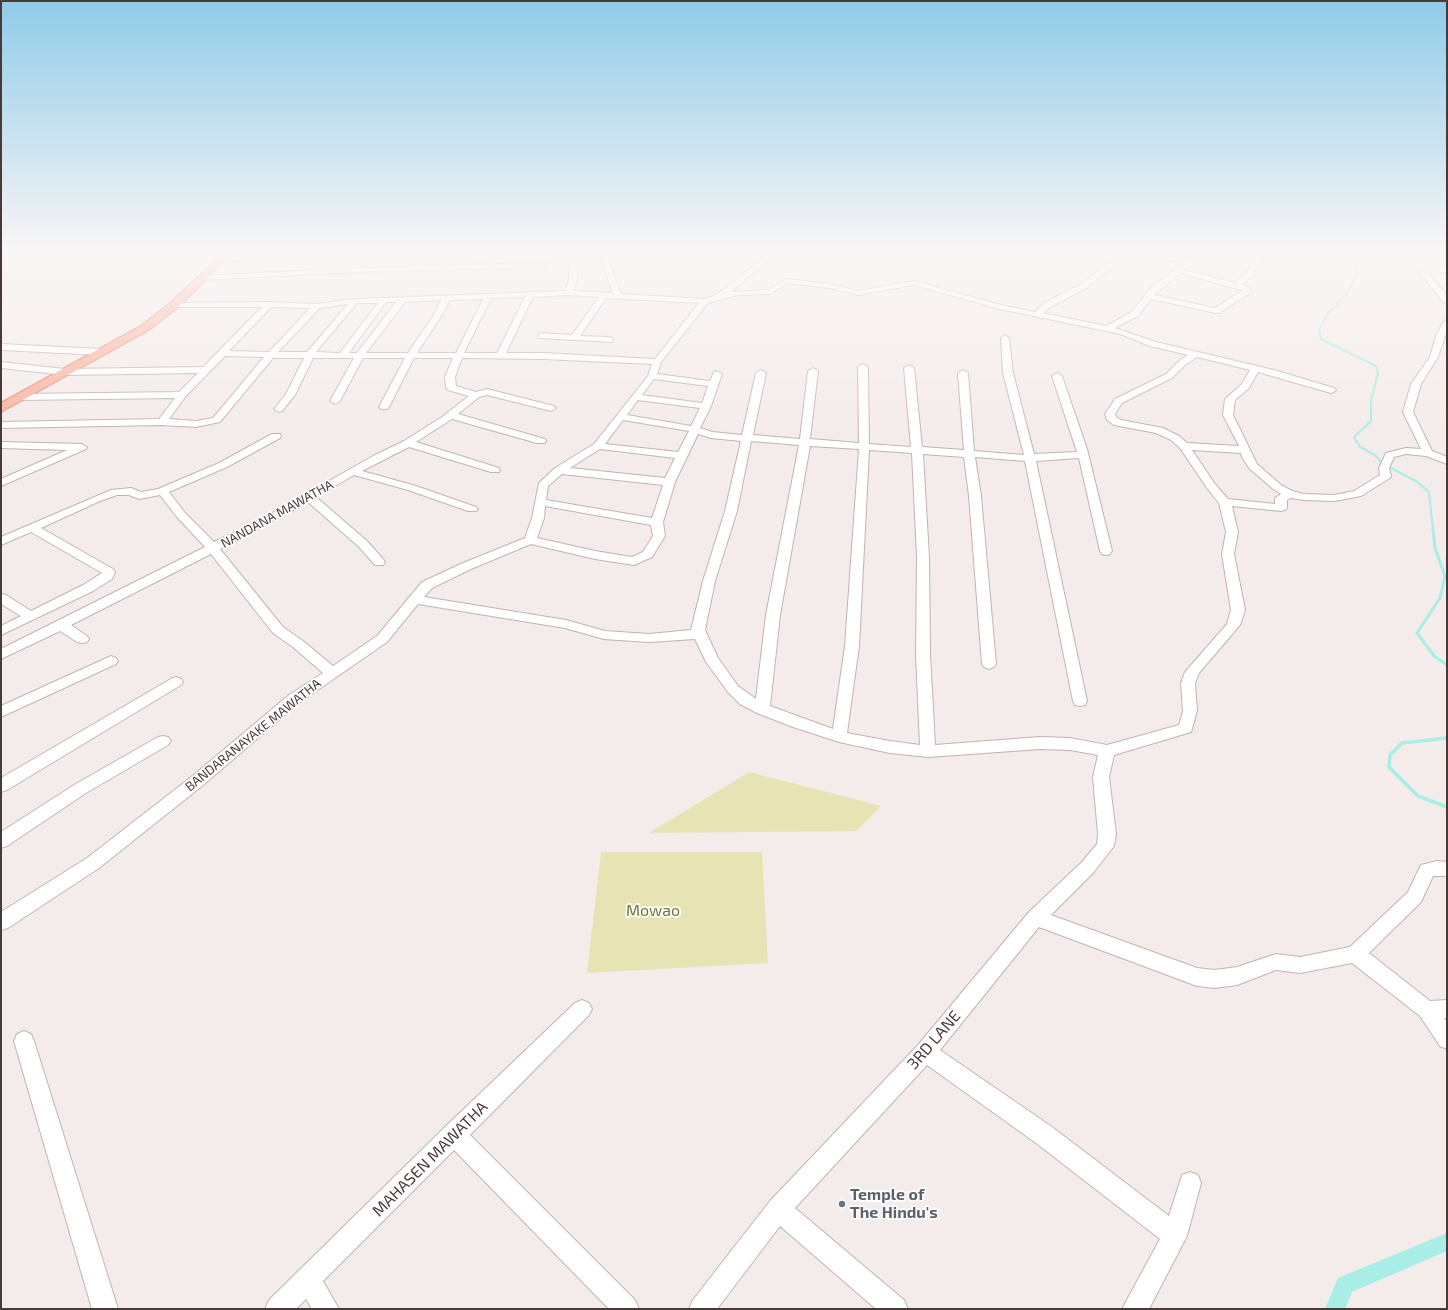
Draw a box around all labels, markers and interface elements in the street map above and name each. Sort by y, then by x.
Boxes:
street label: NANDANA MAWATHA [218,477,336,551]
street label: BANDARANAYAKE MAWATHA [182,675,324,795]
park label: Mowao [626,901,680,921]
street label: 3RD LANE [903,1007,965,1073]
street label: MAHASEN MAWATHA [368,1097,492,1221]
place label: Temple of The Hindu's [850,1185,938,1223]
marker: Temple of The Hindu's [837,1199,847,1209]

